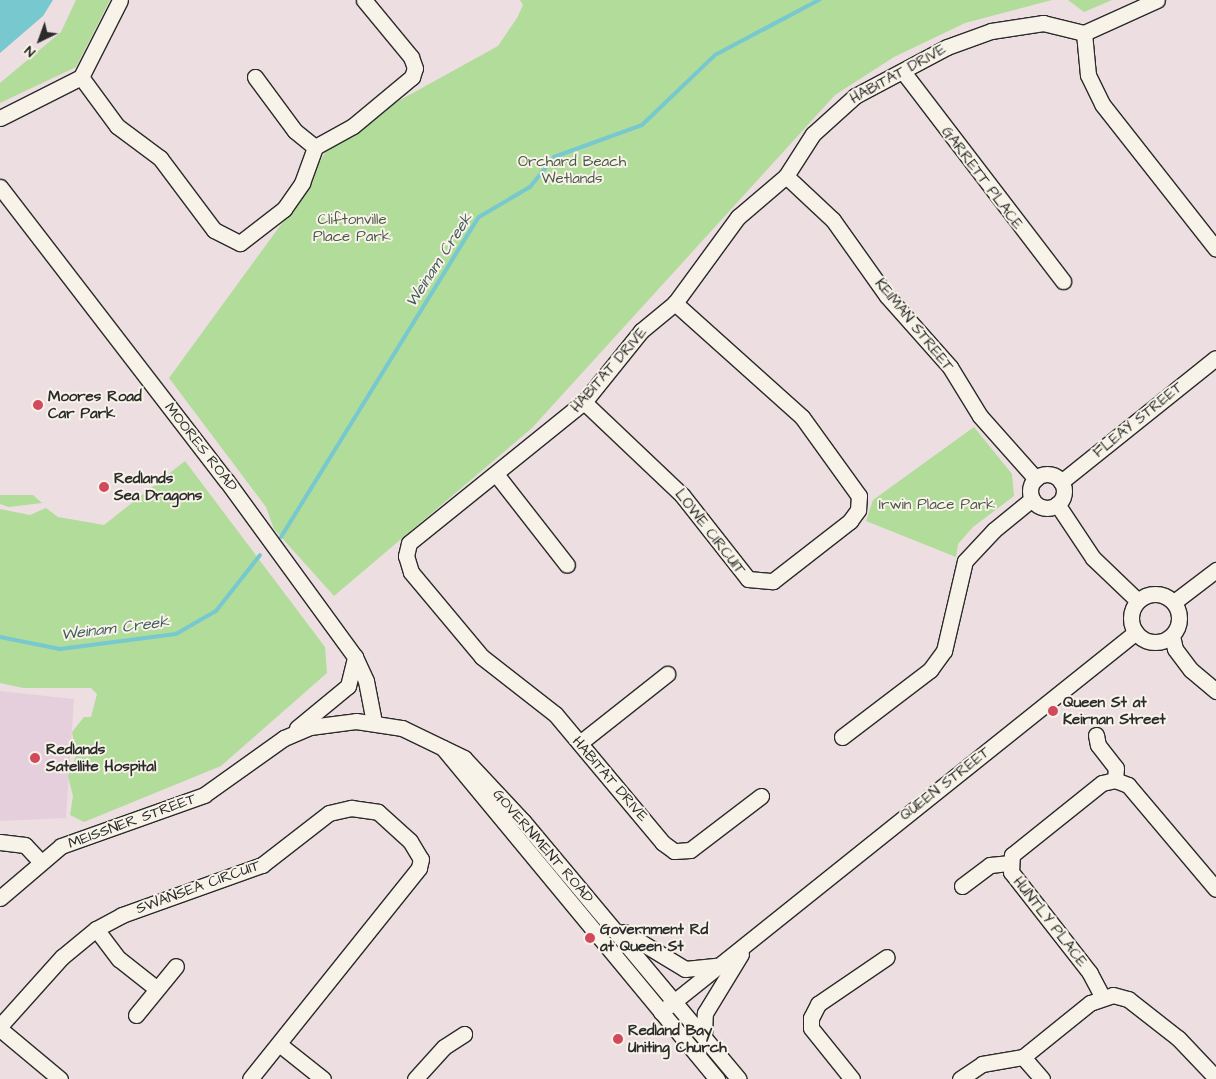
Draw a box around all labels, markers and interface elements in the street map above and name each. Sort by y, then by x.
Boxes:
north arrow [15,15,65,65]
street label: HABITAT DRIVE [847,40,949,108]
text: N [20,41,40,62]
street label: GARRETT PLACE [937,123,1027,233]
park label: Orchard Beach Wetlands [518,152,626,187]
water label: Weinam Creek [401,209,477,311]
park label: Cliftonville Place Park [313,210,391,245]
street label: KEIMAN STREET [871,275,957,375]
street label: HABITAT DRIVE [567,324,651,416]
street label: FLEAY STREET [1090,378,1186,462]
place label: Moores Road Car Park [48,387,142,422]
marker: Moores Road Car Park [32,399,44,411]
street label: MOORES ROAD [161,399,241,495]
place label: Redlands Sea Dragons [114,469,202,504]
marker: Redlands Sea Dragons [98,481,110,493]
street label: LOWE CIRCUIT [671,486,749,578]
park label: Irwin Place Park [879,496,995,514]
water label: Weinam Creek [60,612,170,644]
place label: Queen St at Keirnan Street [1063,693,1166,728]
marker: Queen St at Keirnan Street [1047,705,1059,717]
street label: HABITAT DRIVE [568,733,652,825]
place label: Redlands Satellite Hospital [46,740,156,775]
street label: QUEEN STREET [896,743,994,825]
marker: Redlands Satellite Hospital [28,751,42,765]
street label: GOVERNMENT ROAD [489,785,597,907]
street label: MEISSNER STREET [66,790,198,852]
street label: SWANSEA CIRCUIT [133,856,263,918]
street label: HUNTLY PLACE [1009,873,1091,971]
place label: Government Rd at Queen St [600,920,708,955]
marker: Government Rd at Queen St [584,932,596,944]
place label: Redland Bay Uniting Church [628,1021,727,1056]
marker: Redland Bay Uniting Church [612,1033,624,1045]

